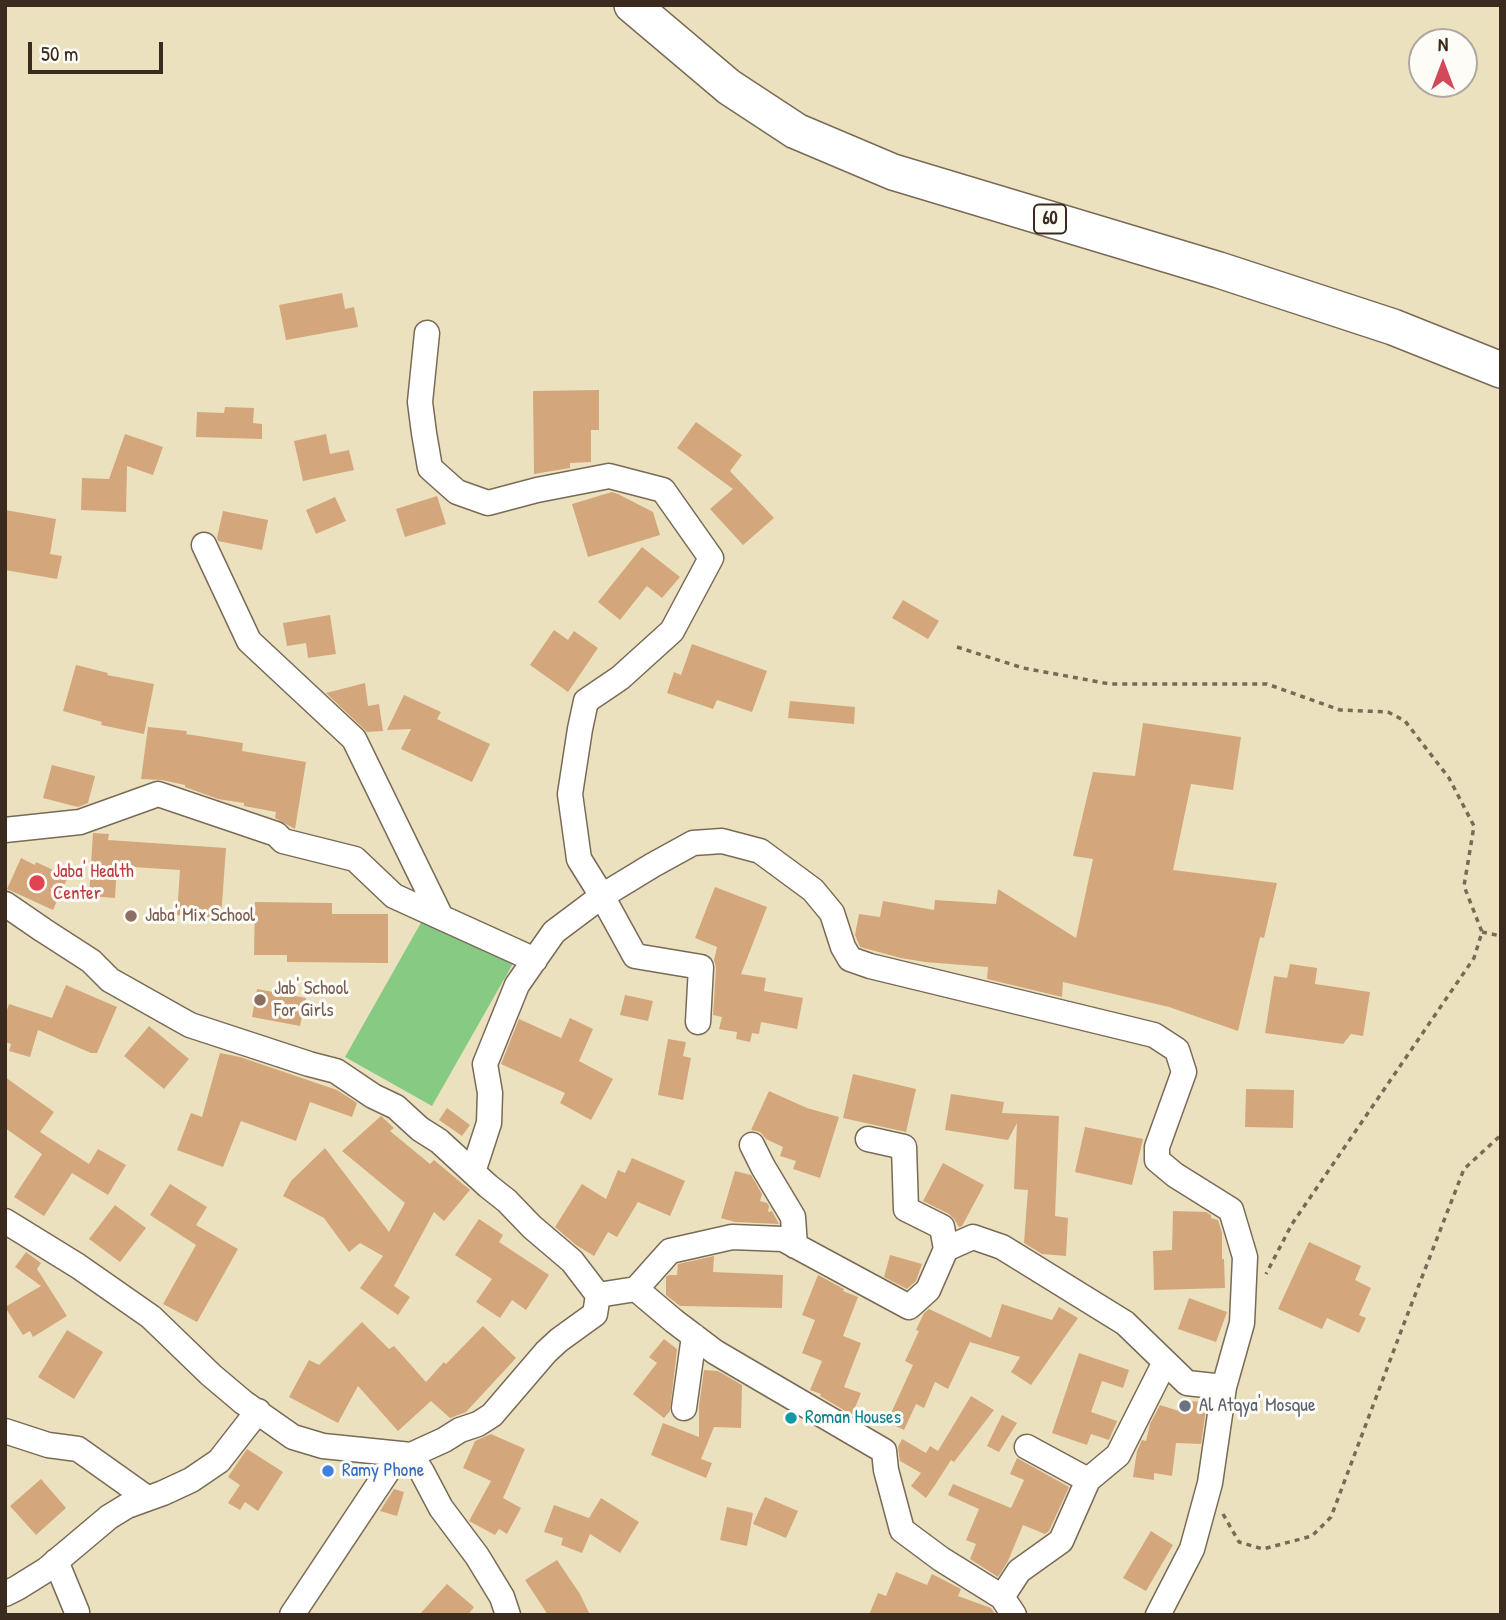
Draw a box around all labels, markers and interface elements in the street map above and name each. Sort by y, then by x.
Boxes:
scale bar [32,28,166,72]
north arrow [1408,28,1478,98]
text: N [1438,31,1448,57]
text: 50 m [41,39,78,68]
road number: 60 [1034,204,1066,233]
place label: Jaba' Health Center [53,861,134,905]
marker: Jaba' Health Center [27,873,47,893]
place label: Jaba' Mix School [145,905,255,927]
marker: Jaba' Mix School [123,908,139,924]
place label: Jab' School For Girls [274,978,348,1022]
marker: Jab' School For Girls [252,992,268,1008]
place label: Al Atqya' Mosque [1199,1395,1316,1417]
marker: Al Atqya' Mosque [1177,1398,1193,1414]
place label: Roman Houses [805,1407,901,1429]
marker: Roman Houses [783,1410,799,1426]
place label: Ramy Phone [342,1460,424,1482]
marker: Ramy Phone [320,1463,336,1479]

